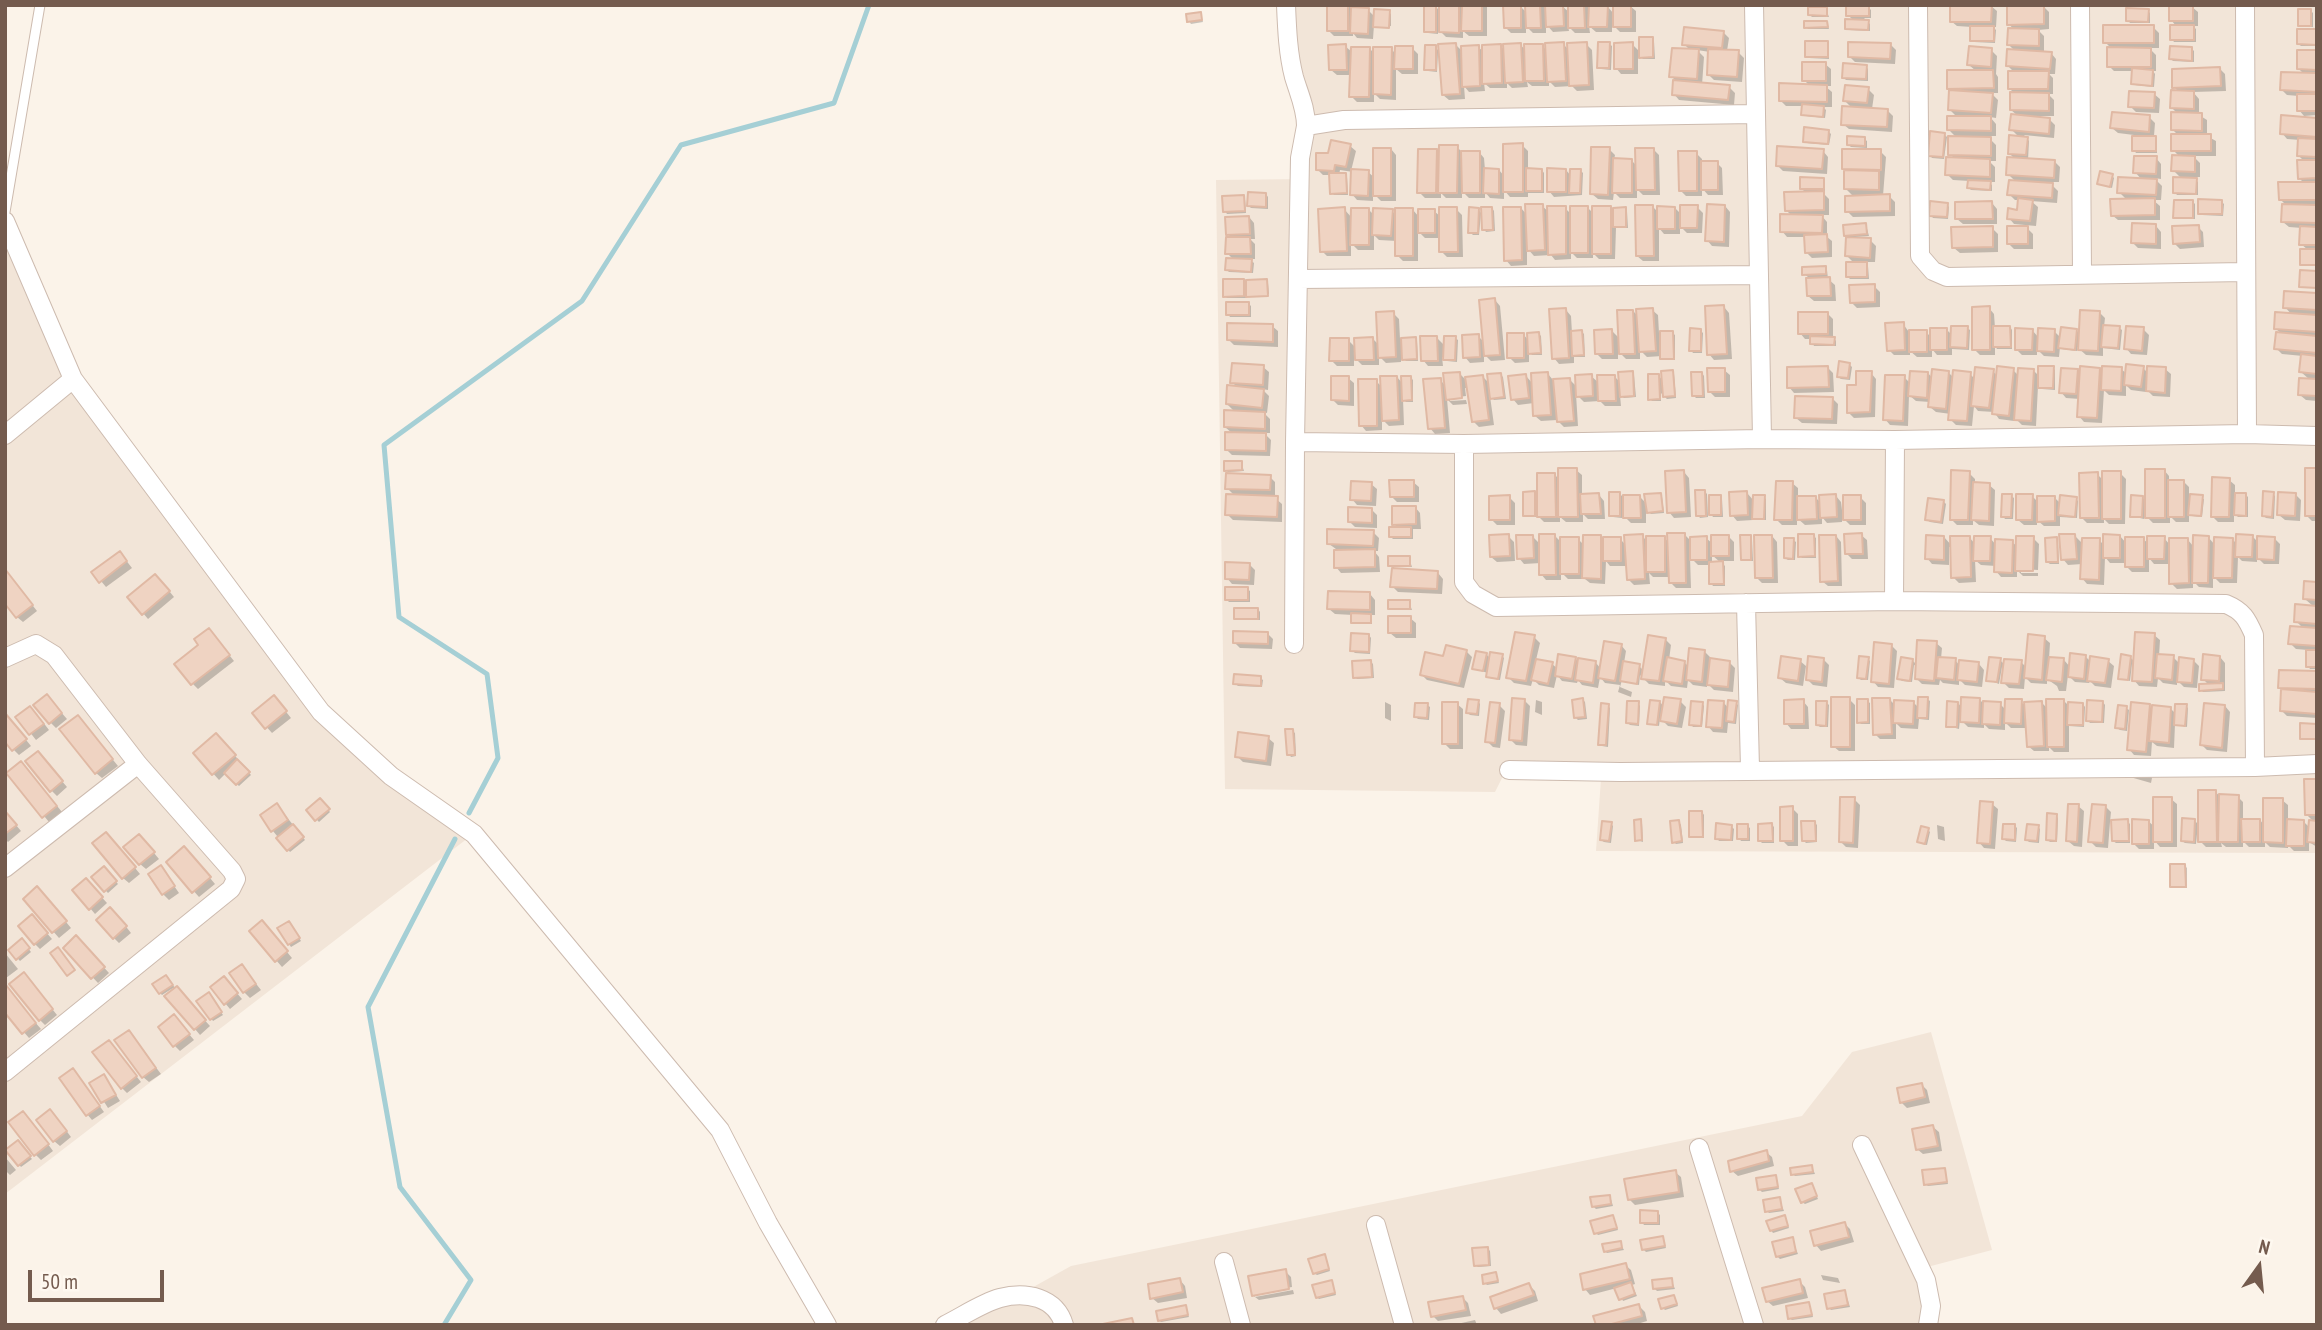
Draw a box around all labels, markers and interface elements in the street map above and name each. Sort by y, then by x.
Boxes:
north arrow [2224,1232,2294,1302]
text: N [2256,1234,2272,1260]
scale bar [32,1256,168,1300]
text: 50 m [41,1268,78,1295]

